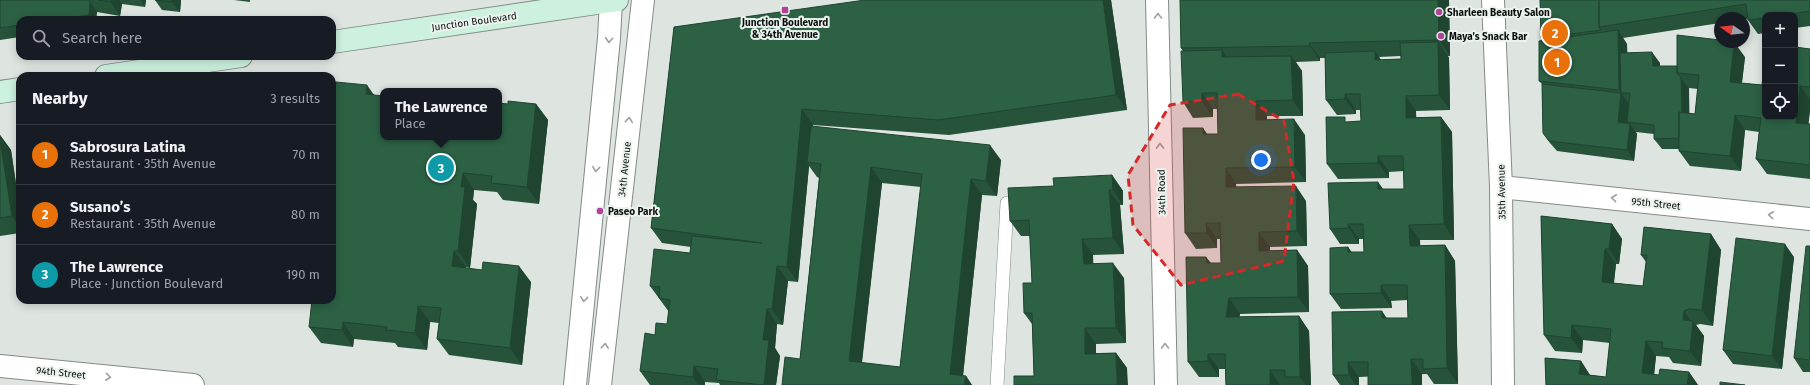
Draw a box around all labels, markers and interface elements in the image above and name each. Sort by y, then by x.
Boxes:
marker: Junction Boulevard & 34th Avenue [780,5,790,15]
marker: Sharleen Beauty Salon [1434,7,1444,17]
place label: Sharleen Beauty Salon [1447,7,1550,19]
street label: Junction Boulevard [431,10,518,34]
north arrow [1714,12,1750,48]
map controls [1762,12,1798,120]
button: + [1762,12,1798,48]
one-way arrow [1153,13,1162,19]
search box [16,16,336,60]
place label: Junction Boulevard & 34th Avenue [741,17,828,41]
pin: 2 [1542,18,1568,48]
icon: search [30,27,52,49]
text: Search here [62,29,142,47]
marker: Maya’s Snack Bar [1436,31,1446,41]
place label: Maya’s Snack Bar [1449,31,1528,43]
one-way arrow [605,37,614,43]
pin: 1 [1544,47,1570,77]
button: − [1762,48,1798,84]
button: locate [1762,84,1798,120]
text: Nearby [32,88,87,109]
popup [380,88,502,140]
text: 3 results [270,91,320,106]
text: The Lawrence [394,98,488,116]
text: Place [394,116,426,131]
one-way arrow [625,117,634,123]
text: Sabrosura Latina [70,138,186,156]
street label: 34th Avenue [616,141,634,197]
one-way arrow [1156,143,1165,149]
text: 1 [42,147,48,162]
text: 70 m [293,147,320,162]
your location [1251,150,1271,170]
pin: 3 [428,153,454,183]
text: Restaurant · 35th Avenue [70,156,216,171]
street label: 35th Avenue [1496,164,1508,220]
one-way arrow [592,166,601,172]
street label: 34th Road [1156,169,1168,215]
one-way arrow [1611,194,1617,203]
street label: 95th Street [1631,195,1681,213]
text: Susano’s [70,198,130,216]
marker: Paseo Park [595,206,605,216]
place label: Paseo Park [608,206,658,218]
text: 2 [42,207,48,222]
text: 80 m [291,207,320,222]
one-way arrow [1768,210,1774,219]
text: Restaurant · 35th Avenue [70,216,216,231]
text: The Lawrence [70,258,163,276]
text: 3 [42,267,48,282]
text: 190 m [286,267,320,282]
text: Place · Junction Boulevard [70,276,223,291]
one-way arrow [579,296,588,302]
one-way arrow [600,343,609,349]
one-way arrow [1161,343,1169,349]
street label: 94th Street [36,364,87,382]
one-way arrow [105,372,111,381]

